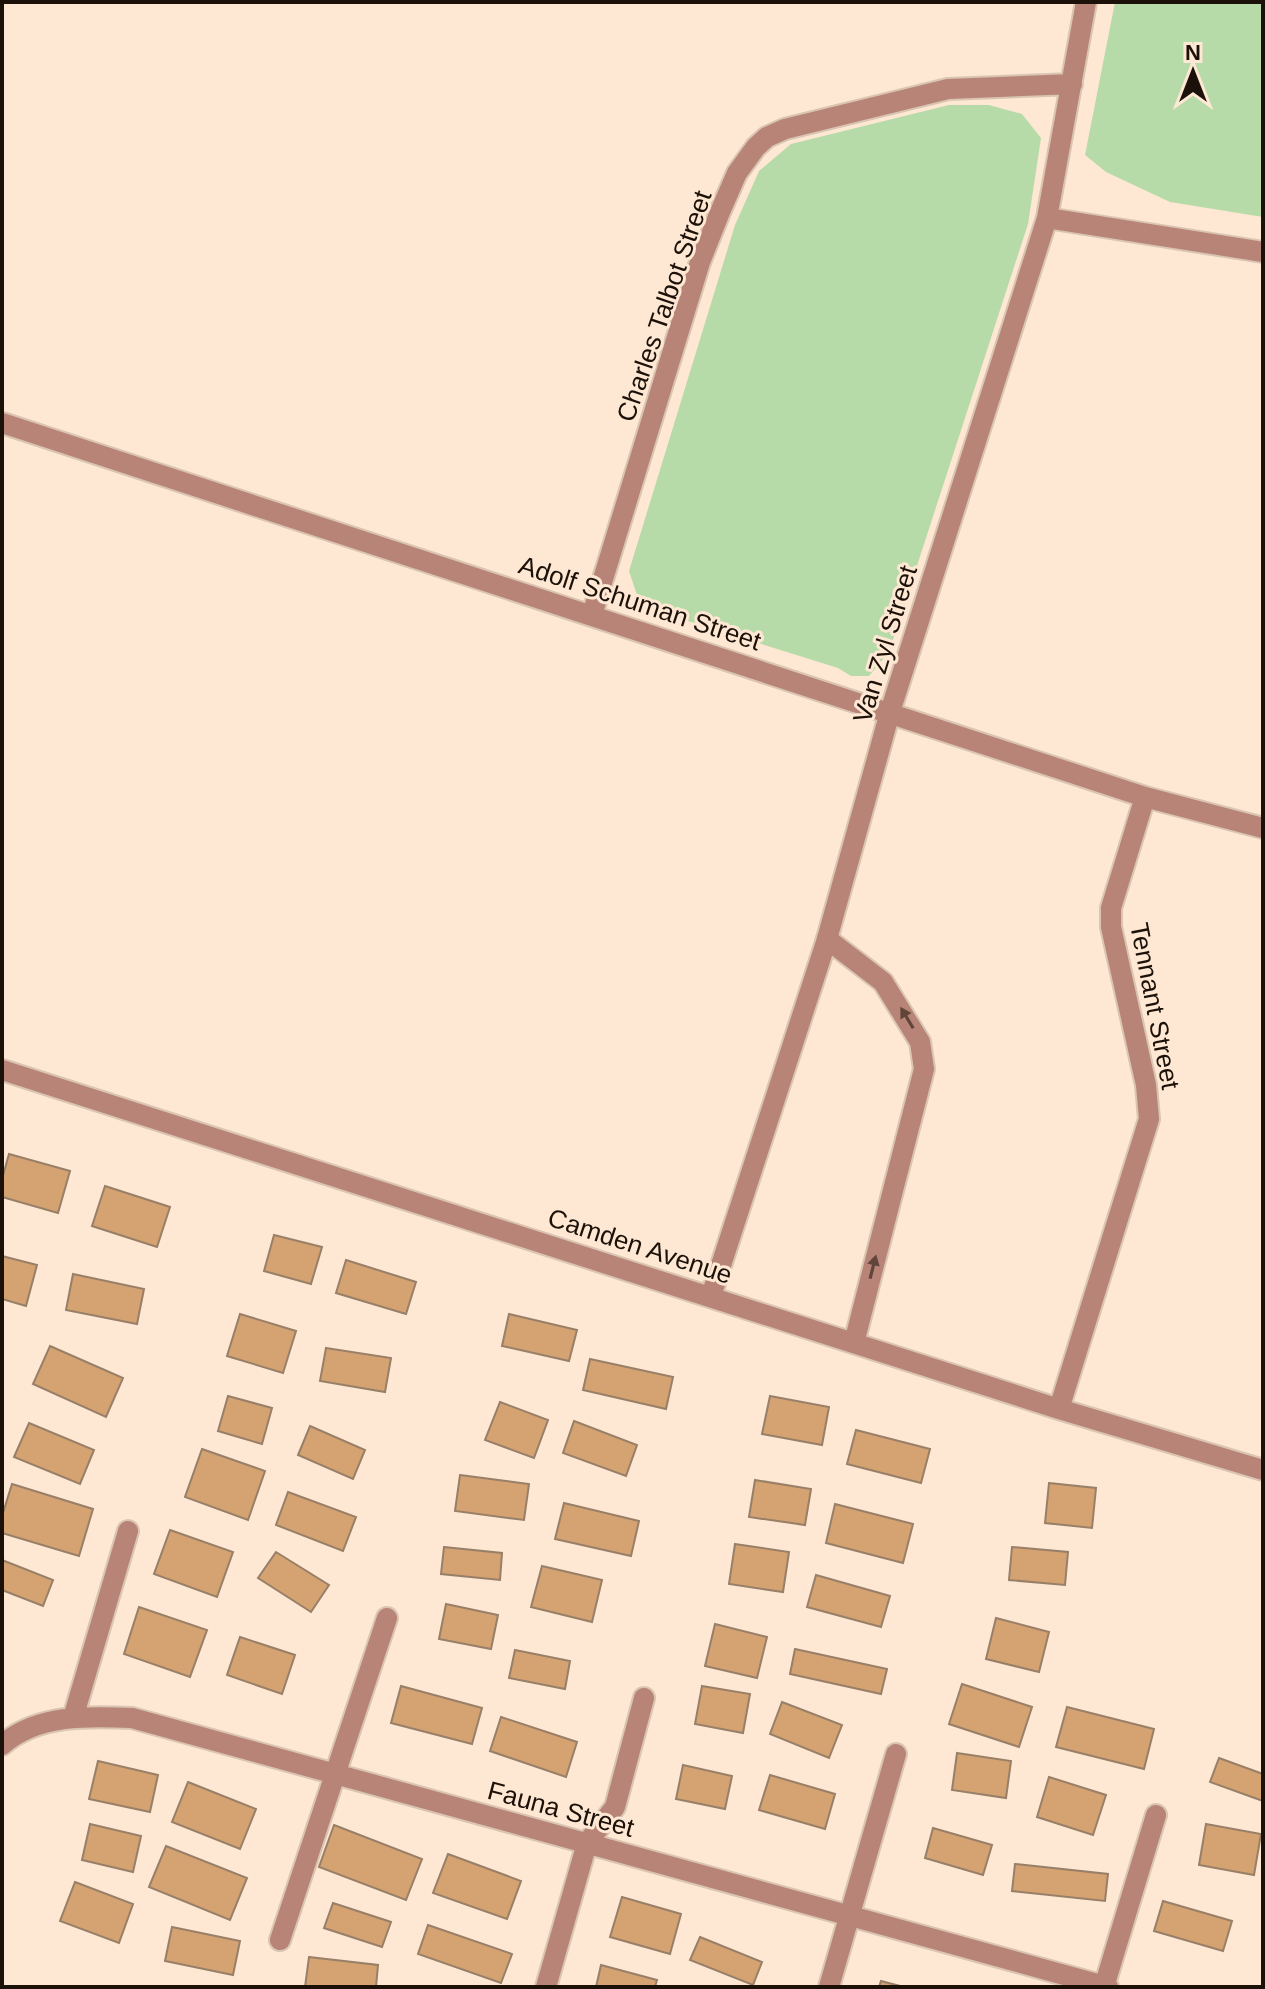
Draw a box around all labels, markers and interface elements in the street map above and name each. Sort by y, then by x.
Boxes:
north arrow [1153,32,1233,112]
text: N [1185,40,1201,65]
street label: Charles Talbot Street [610,186,718,425]
street label: Adolf Schuman Street [515,550,766,657]
street label: Van Zyl Street [847,561,923,726]
street label: Tennant Street [1124,920,1186,1093]
one-way arrow [900,1006,914,1029]
street label: Camden Avenue [544,1202,736,1290]
one-way arrow [867,1255,879,1280]
street label: Fauna Street [485,1775,638,1843]

